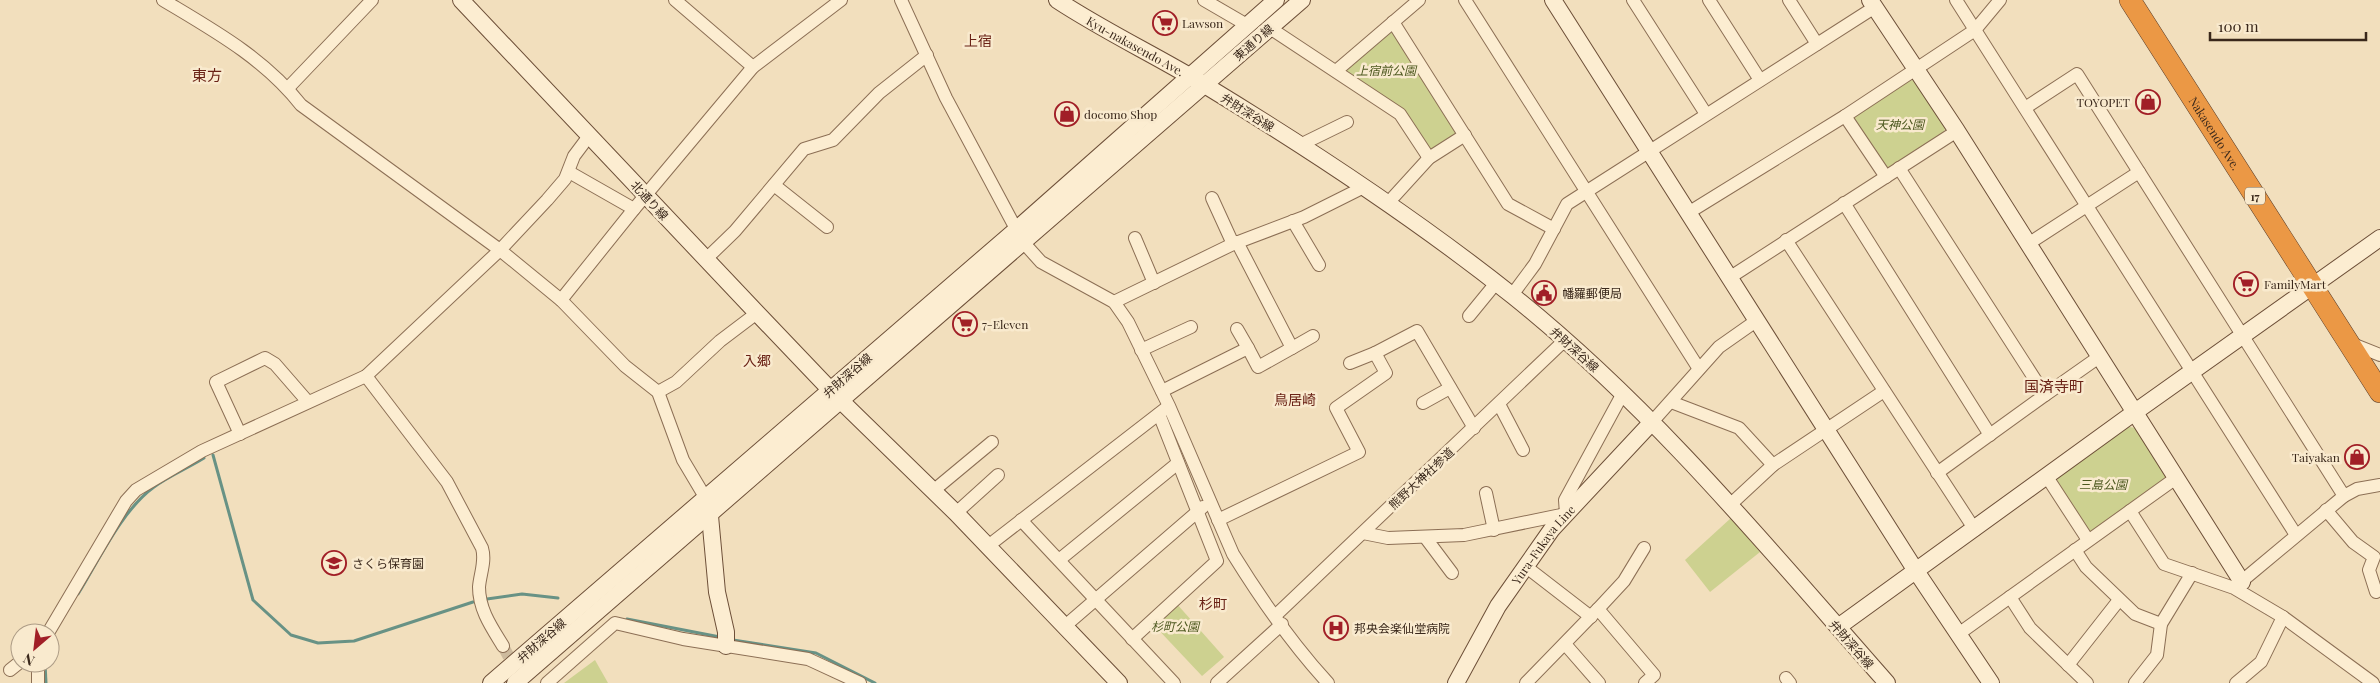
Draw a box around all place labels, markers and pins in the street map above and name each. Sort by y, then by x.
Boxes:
supermarket icon: Lawson [1152,10,1178,36]
place label: Lawson [1182,15,1223,31]
shop icon: TOYOPET [2135,89,2161,115]
place label: TOYOPET [2076,94,2131,110]
shop icon: docomo Shop [1054,101,1080,127]
place label: docomo Shop [1084,106,1157,122]
supermarket icon: FamilyMart [2233,271,2259,297]
place label: FamilyMart [2264,276,2327,292]
public building icon: 幡羅郵便局 [1531,280,1557,306]
place label: 幡羅郵便局 [1562,285,1622,301]
supermarket icon: 7-Eleven [952,311,978,337]
place label: 7-Eleven [982,316,1028,332]
shop icon: Taiyakan [2344,444,2370,470]
place label: Taiyakan [2292,449,2340,465]
school or university icon: さくら保育園 [321,550,347,576]
place label: さくら保育園 [352,555,424,571]
hospital icon: 邦央会楽仙堂病院 [1323,615,1349,641]
place label: 邦央会楽仙堂病院 [1354,620,1450,636]

